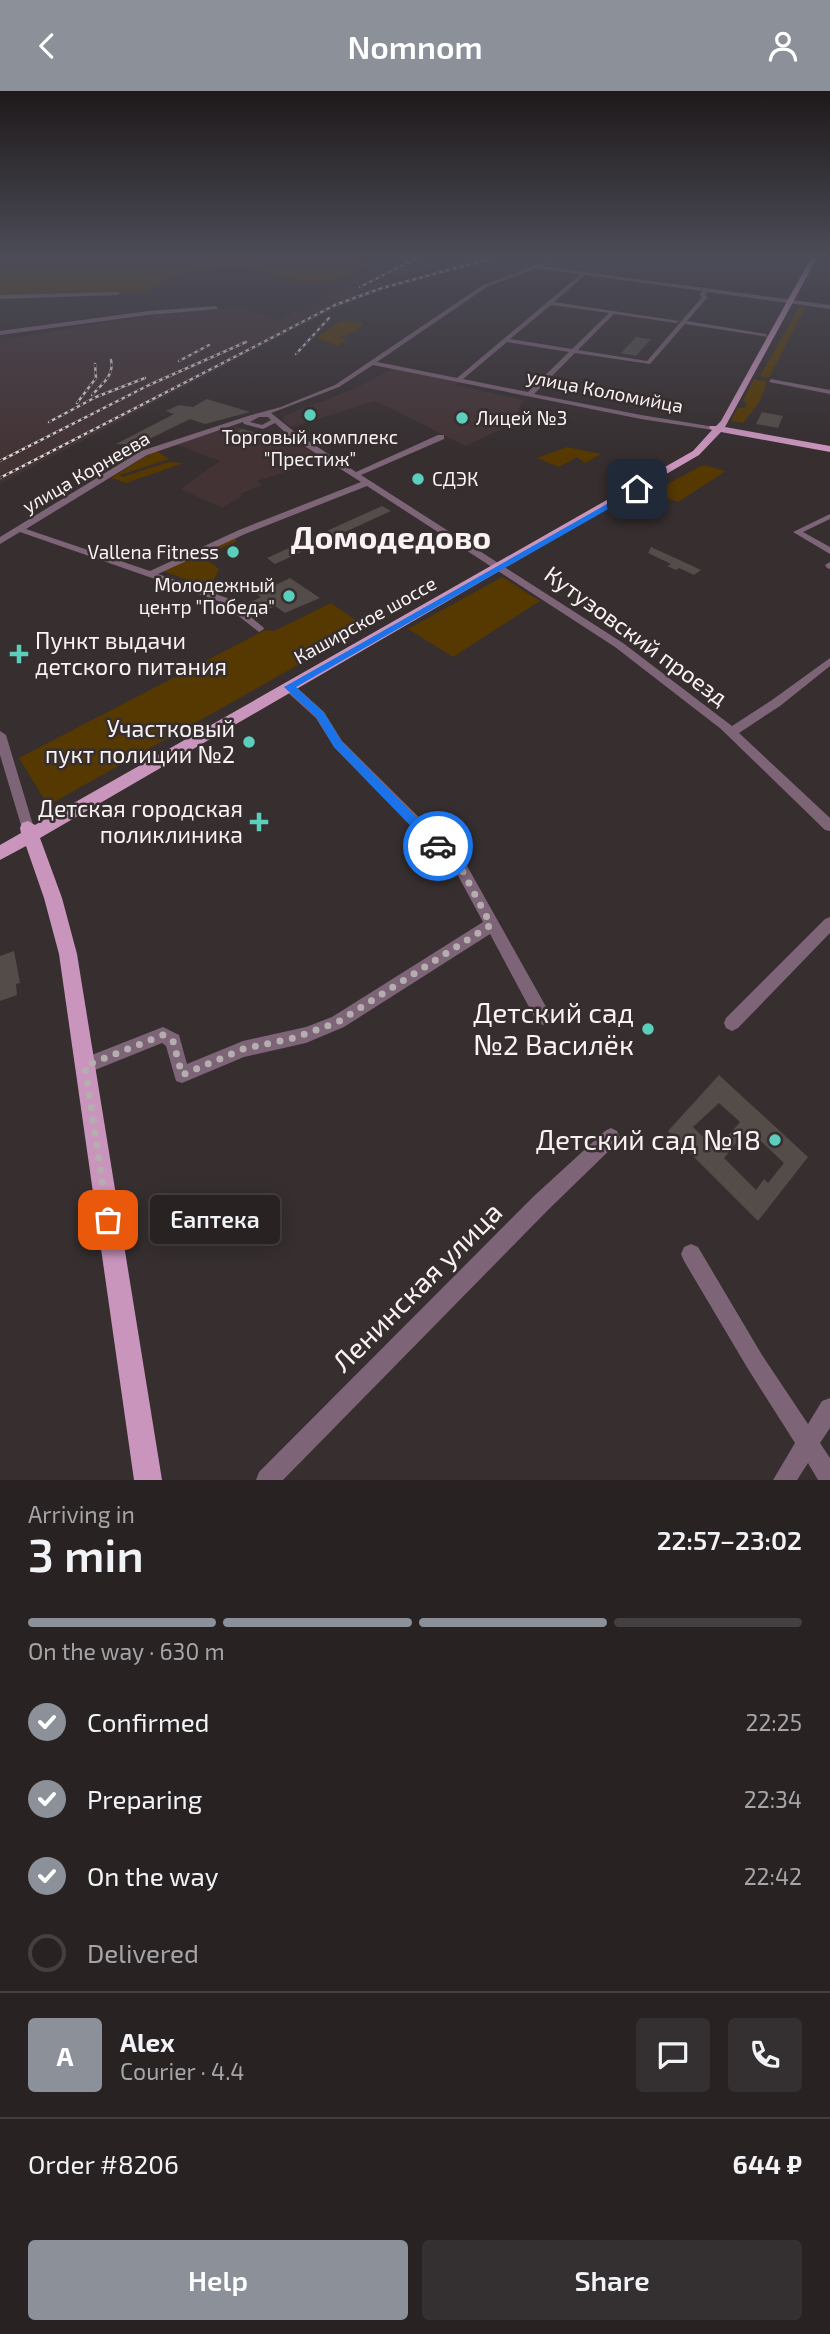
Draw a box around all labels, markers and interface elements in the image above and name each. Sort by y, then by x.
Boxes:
icon: back [28,27,66,65]
text: Nomnom [347,27,483,65]
icon: person [764,27,802,65]
street label: улица Коломийца [525,364,685,418]
place label: Лицей №3 [476,406,567,429]
marker: Торговый комплекс "Престиж" [302,407,318,423]
marker: Лицей №3 [454,410,470,426]
place label: Торговый комплекс "Престиж" [222,425,398,470]
street label: улица Корнеева [18,426,154,518]
pin [607,459,667,519]
place label: СДЭК [432,467,478,490]
icon: home [618,470,656,508]
marker: СДЭК [410,471,426,487]
district label: Домодедово [291,517,491,555]
place label: Vallena Fitness [88,540,219,563]
marker: Vallena Fitness [225,544,241,560]
street label: Кутузовский проезд [539,559,733,712]
street label: Каширское шоссе [290,571,440,668]
place label: Молодежный центр "Победа" [139,573,275,618]
marker: Молодежный центр "Победа" [281,588,297,604]
place label: Пункт выдачи детского питания [35,626,227,680]
marker: Пункт выдачи детского питания [9,644,29,664]
place label: Участковый пукт полиции №2 [45,714,235,769]
marker: Участковый пукт полиции №2 [241,734,257,750]
place label: Детская городская поликлиника [38,794,243,848]
courier [403,811,473,881]
marker: Детская городская поликлиника [249,812,269,832]
icon: car [419,827,457,865]
place label: Детский сад №2 Василёк [473,995,634,1061]
marker: Детский сад №2 Василёк [640,1021,656,1037]
place label: Детский сад №18 [536,1122,761,1156]
marker: Детский сад №18 [767,1132,783,1148]
pin [78,1190,138,1250]
street label: Ленинская улица [324,1194,508,1378]
callout: Еаптека [150,1195,280,1245]
icon: bag [89,1201,127,1239]
text: Еаптека [170,1205,260,1233]
text: Arriving in [28,1500,135,1528]
text: 22:57–23:02 [657,1524,802,1555]
text: 3 min [28,1526,144,1581]
text: On the way · 630 m [28,1637,225,1665]
icon: check [28,1703,66,1741]
text: Confirmed [87,1706,210,1737]
text: 22:25 [745,1708,802,1736]
icon: check [28,1780,66,1818]
text: Preparing [87,1783,202,1814]
text: 22:34 [744,1785,802,1813]
icon: check [28,1857,66,1895]
text: On the way [87,1860,218,1891]
text: 22:42 [744,1862,802,1890]
text: Delivered [87,1937,199,1968]
button: chat [636,2018,710,2092]
button: phone [728,2018,802,2092]
text: Alex [120,2026,175,2057]
text: A [57,2040,73,2071]
text: Courier · 4.4 [120,2057,244,2085]
text: Order #8206 [28,2148,179,2179]
text: 644 ₽ [733,2148,802,2179]
button: Help [28,2240,408,2320]
button: Share [422,2240,802,2320]

